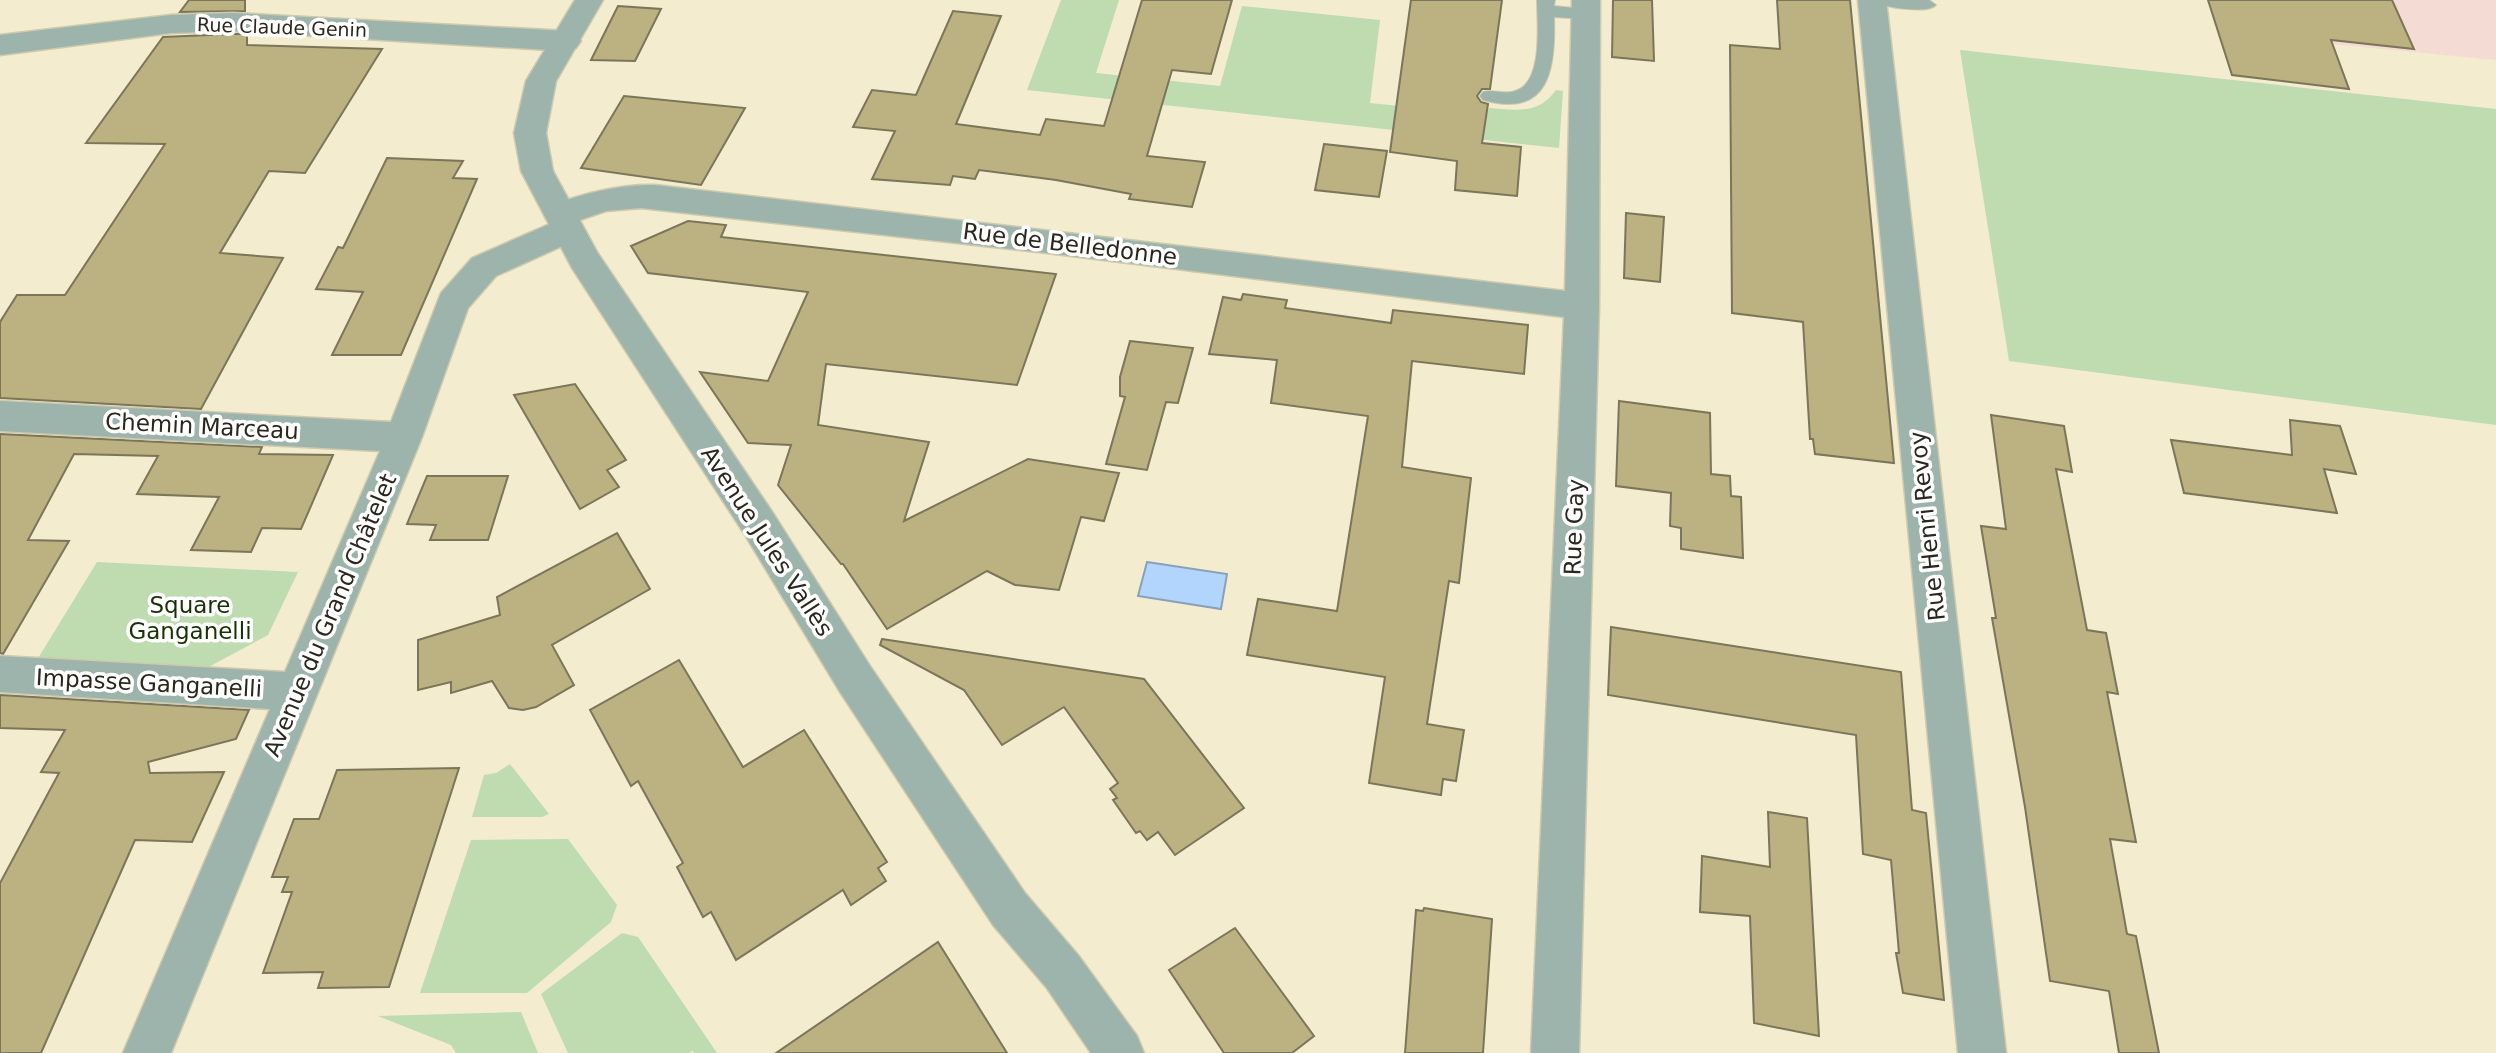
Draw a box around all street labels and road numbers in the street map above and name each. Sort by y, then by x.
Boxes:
street label: Rue Claude Genin [197,13,367,41]
street label: Rue de Belledonne [961,218,1179,270]
street label: Chemin Marceau [105,408,299,444]
street label: Rue Henri Revoy [1904,430,1950,622]
street label: Avenue Jules Vallès [696,441,838,641]
street label: Avenue du Grand Châtelet [259,470,401,760]
street label: Rue Gay [1559,478,1589,576]
street label: Impasse Ganganelli [35,664,263,702]

